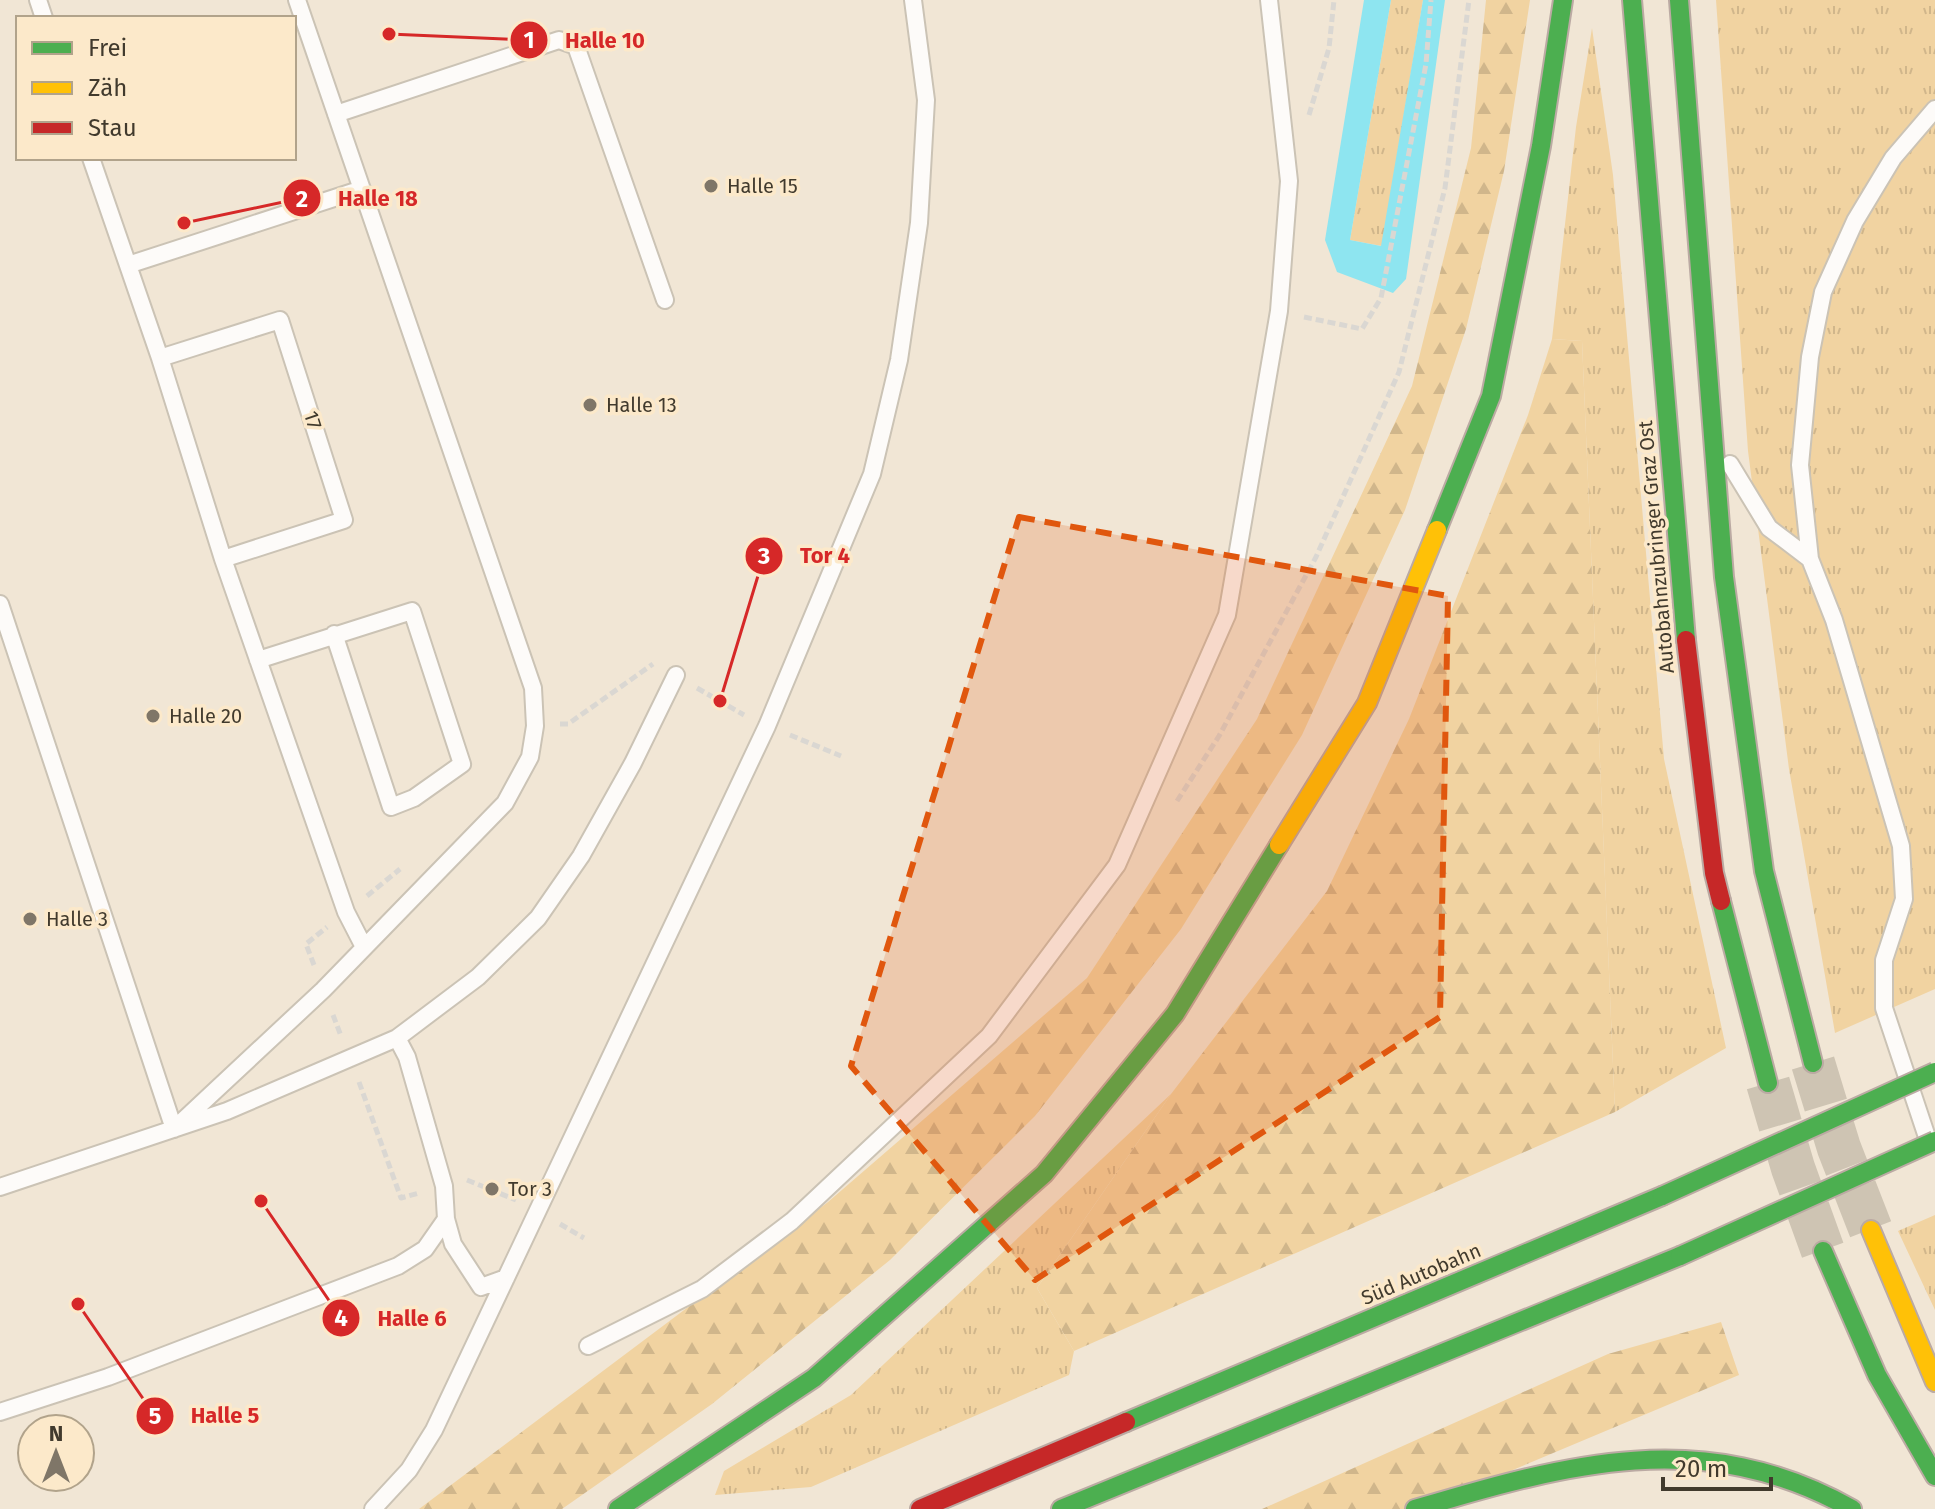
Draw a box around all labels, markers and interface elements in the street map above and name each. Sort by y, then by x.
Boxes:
legend [16,16,296,160]
callout: Halle 10 [509,17,661,63]
text: 1 [523,26,535,54]
text: Halle 10 [565,27,645,54]
text: Frei [88,34,127,62]
text: Zäh [88,74,127,102]
text: Stau [88,114,137,142]
place label: Halle 15 [727,174,798,198]
callout: Halle 18 [282,175,434,221]
marker: Halle 15 [702,177,720,195]
text: 2 [296,185,308,213]
text: Halle 18 [338,185,418,212]
place label: Halle 13 [606,393,677,417]
marker: Halle 13 [581,396,599,414]
street label: 17 [299,408,327,432]
street label: Autobahnzubringer Graz Ost [1633,419,1679,674]
callout: Tor 4 [744,533,866,579]
text: 3 [757,542,770,570]
text: Tor 4 [800,542,850,569]
place label: Halle 20 [169,704,242,728]
marker: Halle 20 [144,707,162,725]
place label: Halle 3 [46,907,108,931]
marker: Halle 3 [21,910,39,928]
place label: Tor 3 [508,1177,552,1201]
marker: Tor 3 [483,1180,501,1198]
street label: Süd Autobahn [1358,1238,1484,1310]
callout: Halle 6 [321,1295,463,1341]
text: 4 [334,1304,348,1332]
text: Halle 6 [377,1305,447,1332]
callout: Halle 5 [135,1393,275,1439]
text: 5 [149,1402,162,1430]
text: Halle 5 [191,1402,259,1429]
north arrow [16,1413,96,1493]
text: N [49,1420,63,1447]
scale bar [1663,1441,1771,1491]
text: 20 m [1675,1455,1727,1483]

